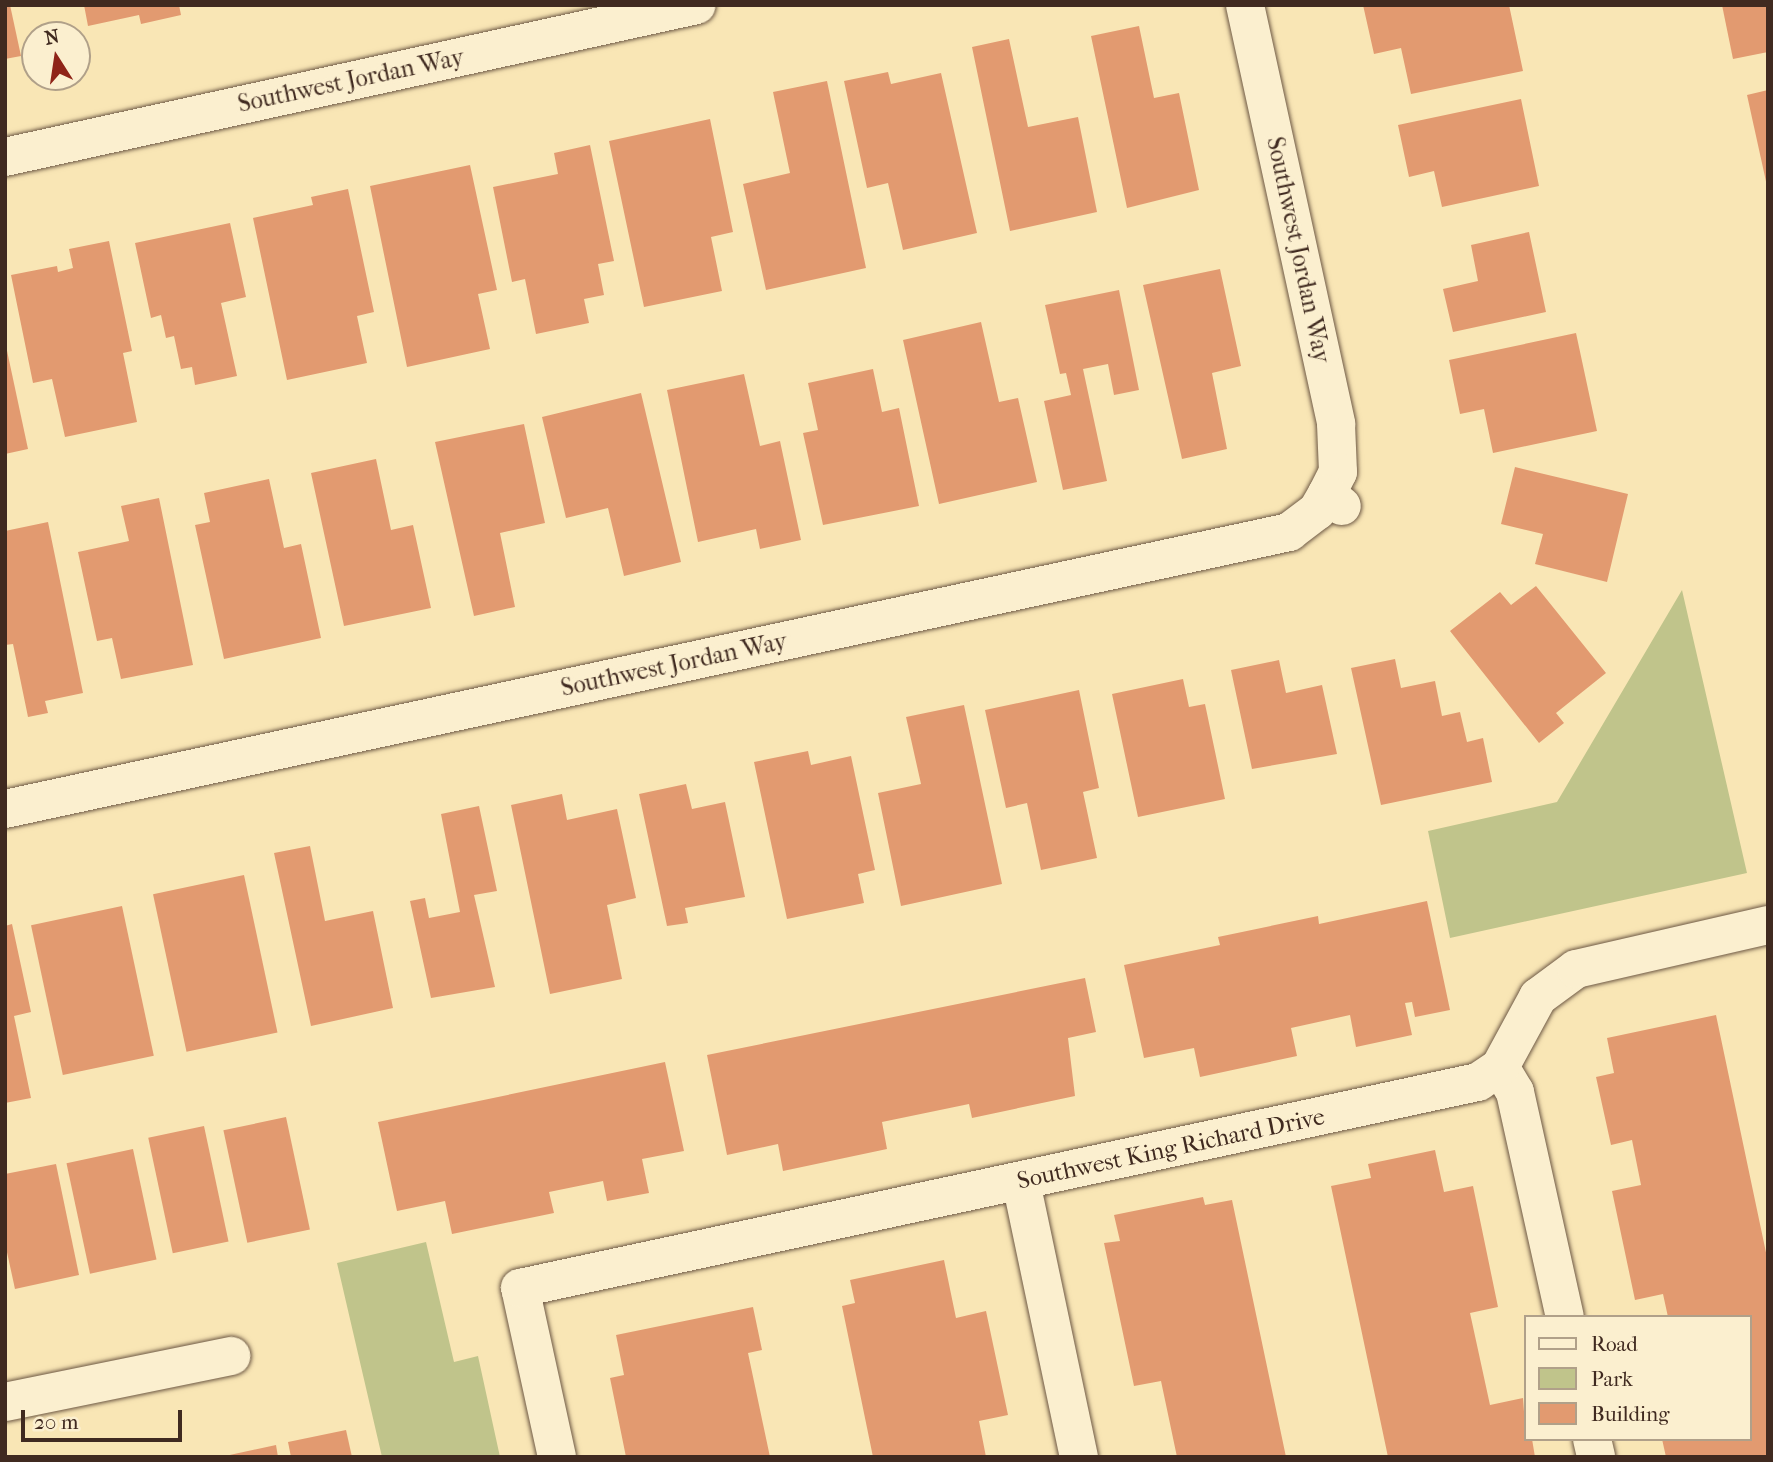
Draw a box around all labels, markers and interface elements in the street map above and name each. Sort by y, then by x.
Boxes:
north arrow [21,21,91,91]
text: N [43,25,61,50]
street label: Southwest Jordan Way [235,43,467,119]
street label: Southwest Jordan Way [1260,134,1336,366]
street label: Southwest Jordan Way [558,627,790,703]
street label: Southwest King Richard Drive [1015,1102,1327,1196]
legend [1524,1315,1752,1441]
text: Road [1591,1332,1638,1356]
text: Park [1591,1367,1633,1391]
scale bar [24,1396,186,1440]
text: Building [1591,1402,1669,1426]
text: 20 m [34,1410,78,1434]

